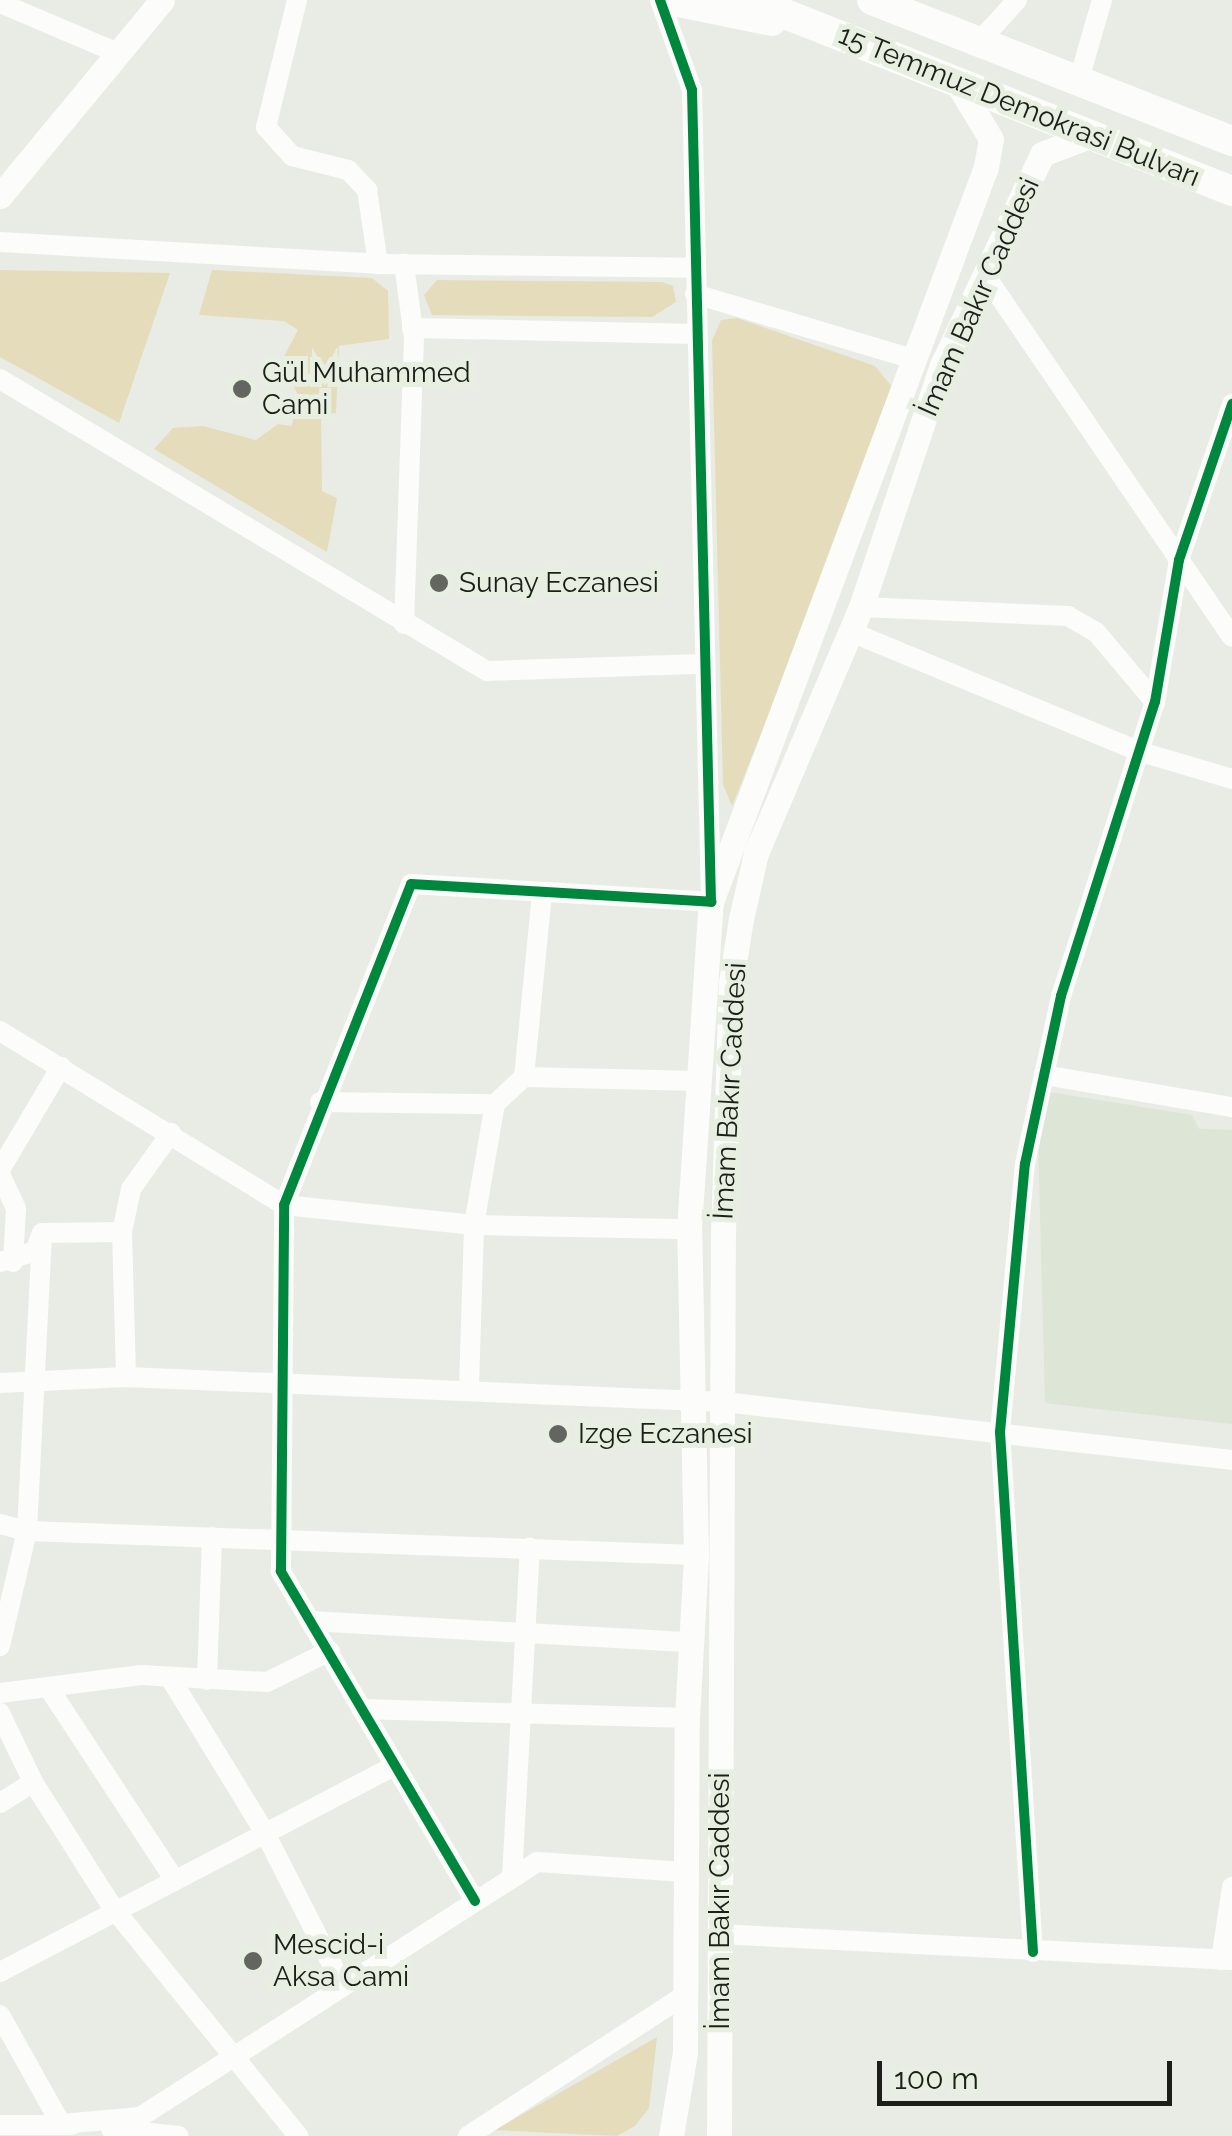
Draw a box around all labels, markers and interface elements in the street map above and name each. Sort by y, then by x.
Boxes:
street label: 15 Temmuz Demokrasi Bulvarı [833,18,1205,194]
street label: İmam Bakır Caddesi [911,172,1047,422]
place label: Gül Muhammed Cami [262,356,472,422]
marker: Gül Muhammed Cami [231,378,253,400]
place label: Sunay Eczanesi [459,566,660,600]
marker: Sunay Eczanesi [428,572,450,594]
street label: İmam Bakır Caddesi [706,961,754,1221]
place label: Izge Eczanesi [578,1417,753,1451]
marker: Izge Eczanesi [547,1423,569,1445]
street label: İmam Bakır Caddesi [703,1772,737,2030]
place label: Mescid-i Aksa Cami [273,1928,409,1994]
marker: Mescid-i Aksa Cami [242,1950,264,1972]
scale bar [882,2041,1177,2103]
text: 100 m [894,2061,979,2096]

